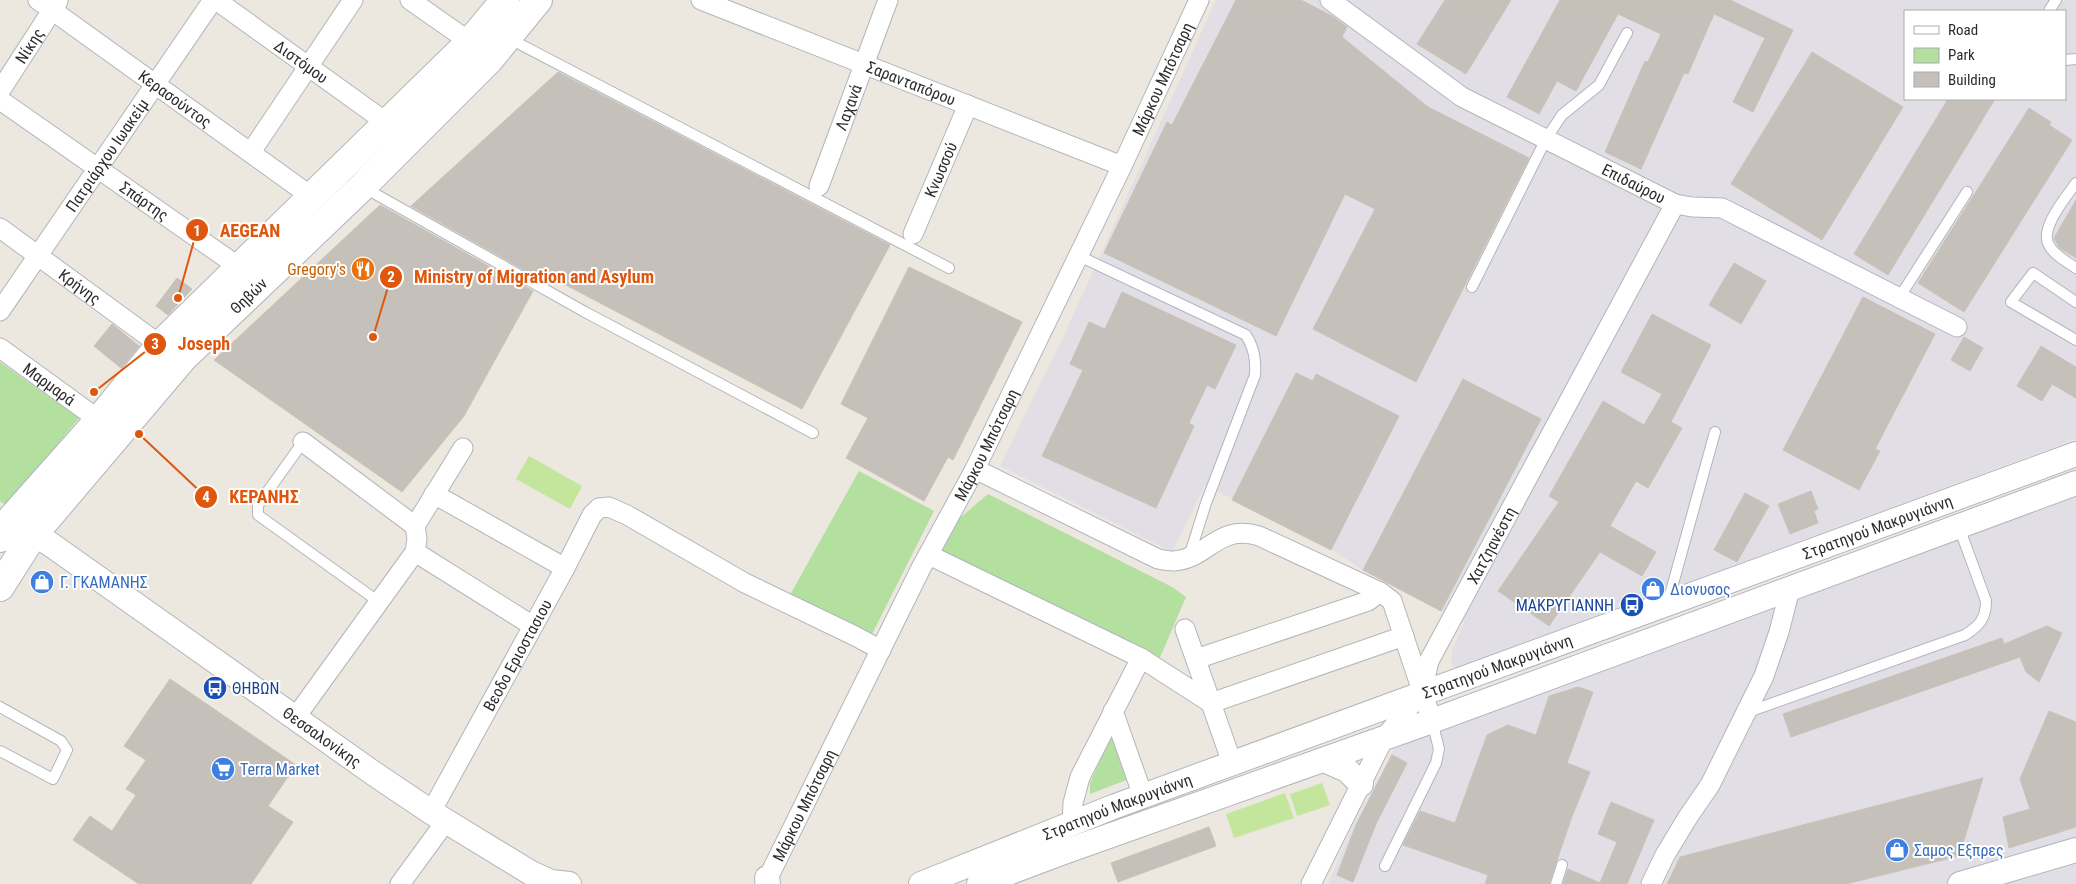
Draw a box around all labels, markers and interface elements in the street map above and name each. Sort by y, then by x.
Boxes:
legend [1904,10,2066,100]
street label: Μάρκου Μπότσαρη [1128,19,1197,139]
text: Road [1948,21,1978,39]
street label: Νίκης [11,25,48,67]
street label: Διστόμου [270,36,331,87]
text: Park [1948,46,1975,64]
street label: Σαρανταπόρου [864,57,958,109]
street label: Κερασούντος [135,66,215,132]
text: Building [1948,71,1996,89]
street label: Λαχανά [832,82,866,133]
street label: Πατριάρχου Ιωακείμ [62,95,153,215]
street label: Κνωσσού [921,139,961,200]
street label: Επιδαύρου [1599,160,1668,208]
street label: Σπάρτης [116,178,172,225]
callout: AEGEAN [185,214,290,247]
text: AEGEAN [220,220,280,241]
text: 1 [193,222,201,240]
restaurant icon: Gregory's [350,256,376,282]
place label: Gregory's [287,260,346,279]
callout: Ministry of Migration and Asylum [379,260,664,293]
street label: Κρήνης [55,265,104,308]
text: Ministry of Migration and Asylum [414,266,654,287]
text: 2 [387,268,395,286]
street label: Θηβών [226,274,271,318]
callout: Joseph [143,327,240,360]
text: Joseph [178,333,230,354]
text: 3 [151,335,159,353]
street label: Μαρμαρά [19,359,79,410]
street label: Μάρκου Μπότσαρη [951,386,1022,504]
callout: ΚΕΡΑΝΗΣ [194,481,308,514]
text: ΚΕΡΑΝΗΣ [229,486,299,507]
text: 4 [202,488,210,506]
street label: Στρατηγού Μακρυγιάννη [1800,491,1955,563]
street label: Χατζηανέστη [1463,504,1520,588]
shop icon: Γ. ΓΚΑΜΑΝΗΣ [29,569,55,595]
place label: Γ. ΓΚΑΜΑΝΗΣ [60,573,148,592]
shop icon: Διονυσος [1640,576,1666,602]
place label: Διονυσος [1670,580,1731,599]
bus stop icon: ΜΑΚΡΥΓΙΑΝΝΗ [1619,592,1645,618]
street label: Βεοδο Εριοστασιου [479,596,556,714]
place label: ΜΑΚΡΥΓΙΑΝΝΗ [1516,596,1614,615]
street label: Στρατηγού Μακρυγιάννη [1420,631,1575,703]
bus stop icon: ΘΗΒΩΝ [202,675,228,701]
place label: ΘΗΒΩΝ [232,679,279,698]
street label: Θεσσαλονίκης [279,703,365,772]
street label: Μάρκου Μπότσαρη [769,746,840,864]
supermarket icon: Terra Market [210,756,236,782]
place label: Terra Market [240,760,320,779]
street label: Στρατηγού Μακρυγιάννη [1040,770,1195,844]
shop icon: Σαμος Εξπρες [1884,837,1910,863]
place label: Σαμος Εξπρες [1914,841,2003,860]

